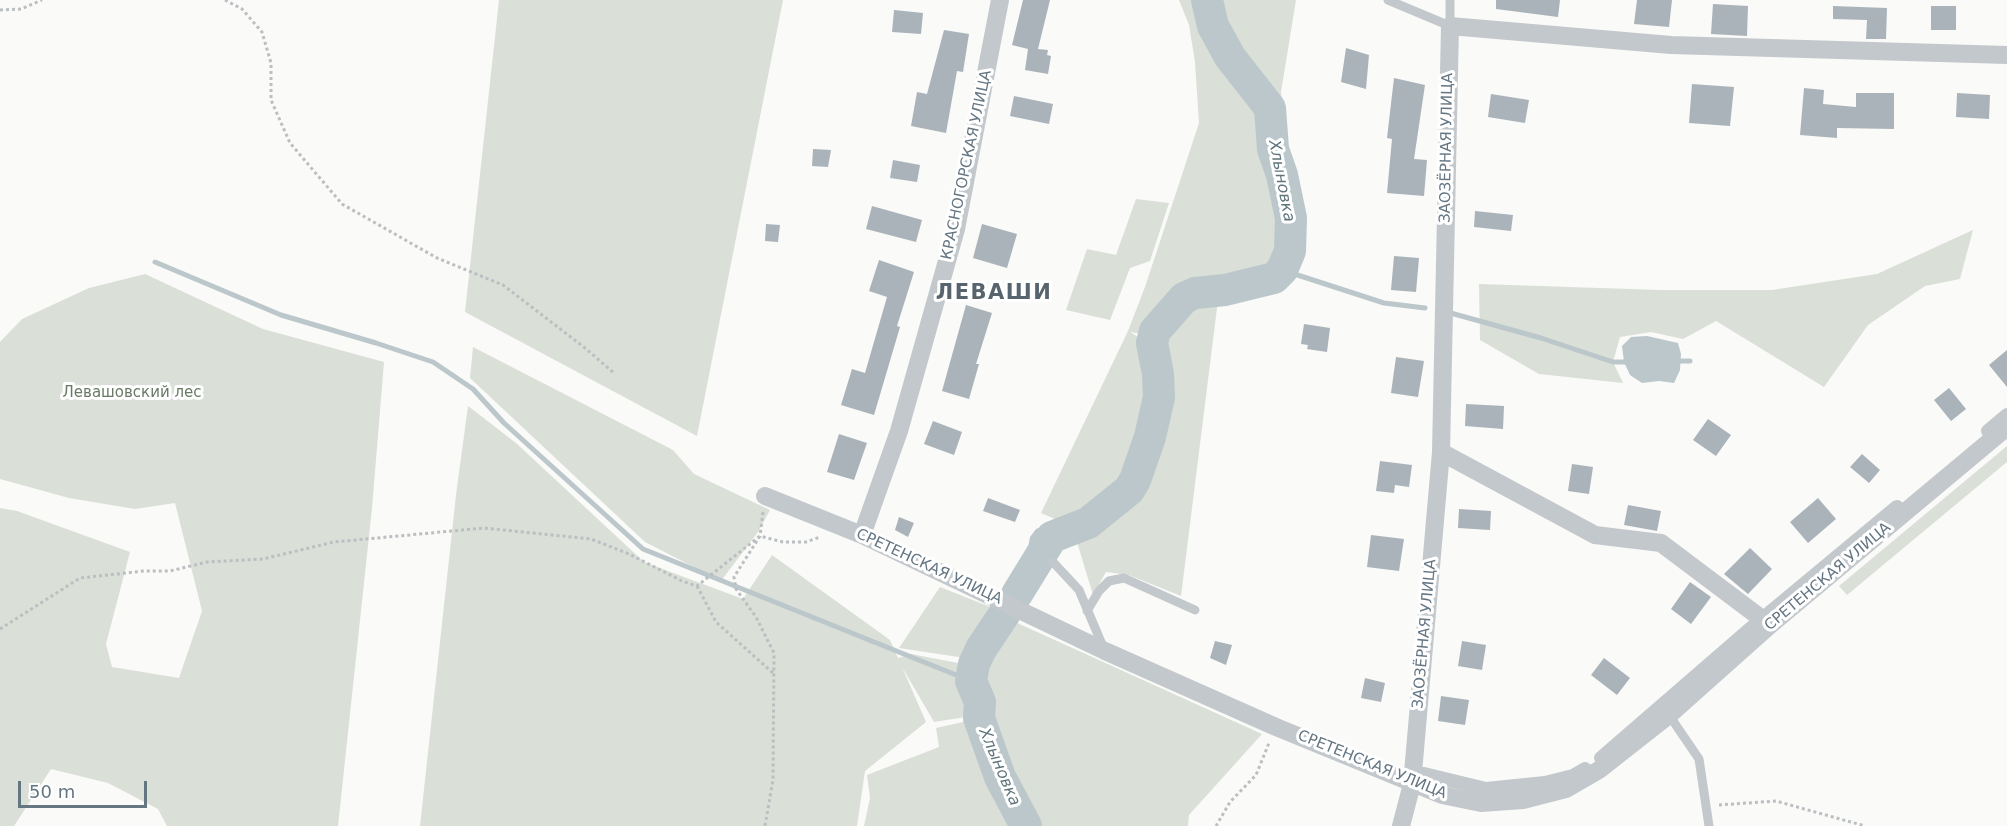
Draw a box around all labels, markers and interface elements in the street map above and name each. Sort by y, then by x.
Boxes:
street label: КРАСНОГОРСКАЯ УЛИЦА [938,68,996,262]
street label: ЗАОЗЁРНАЯ УЛИЦА [1437,73,1457,223]
water label: Хлыновка [1264,138,1298,224]
district label: ЛЕВАШИ [936,281,1052,307]
park label: Левашовский лес [63,384,201,402]
street label: СРЕТЕНСКАЯ УЛИЦА [1761,519,1895,635]
street label: СРЕТЕНСКАЯ УЛИЦА [853,525,1005,609]
street label: ЗАОЗЁРНАЯ УЛИЦА [1409,558,1441,710]
water label: Хлыновка [974,725,1024,809]
street label: СРЕТЕНСКАЯ УЛИЦА [1295,727,1449,803]
scale bar [21,769,150,807]
text: 50 m [29,781,75,802]

